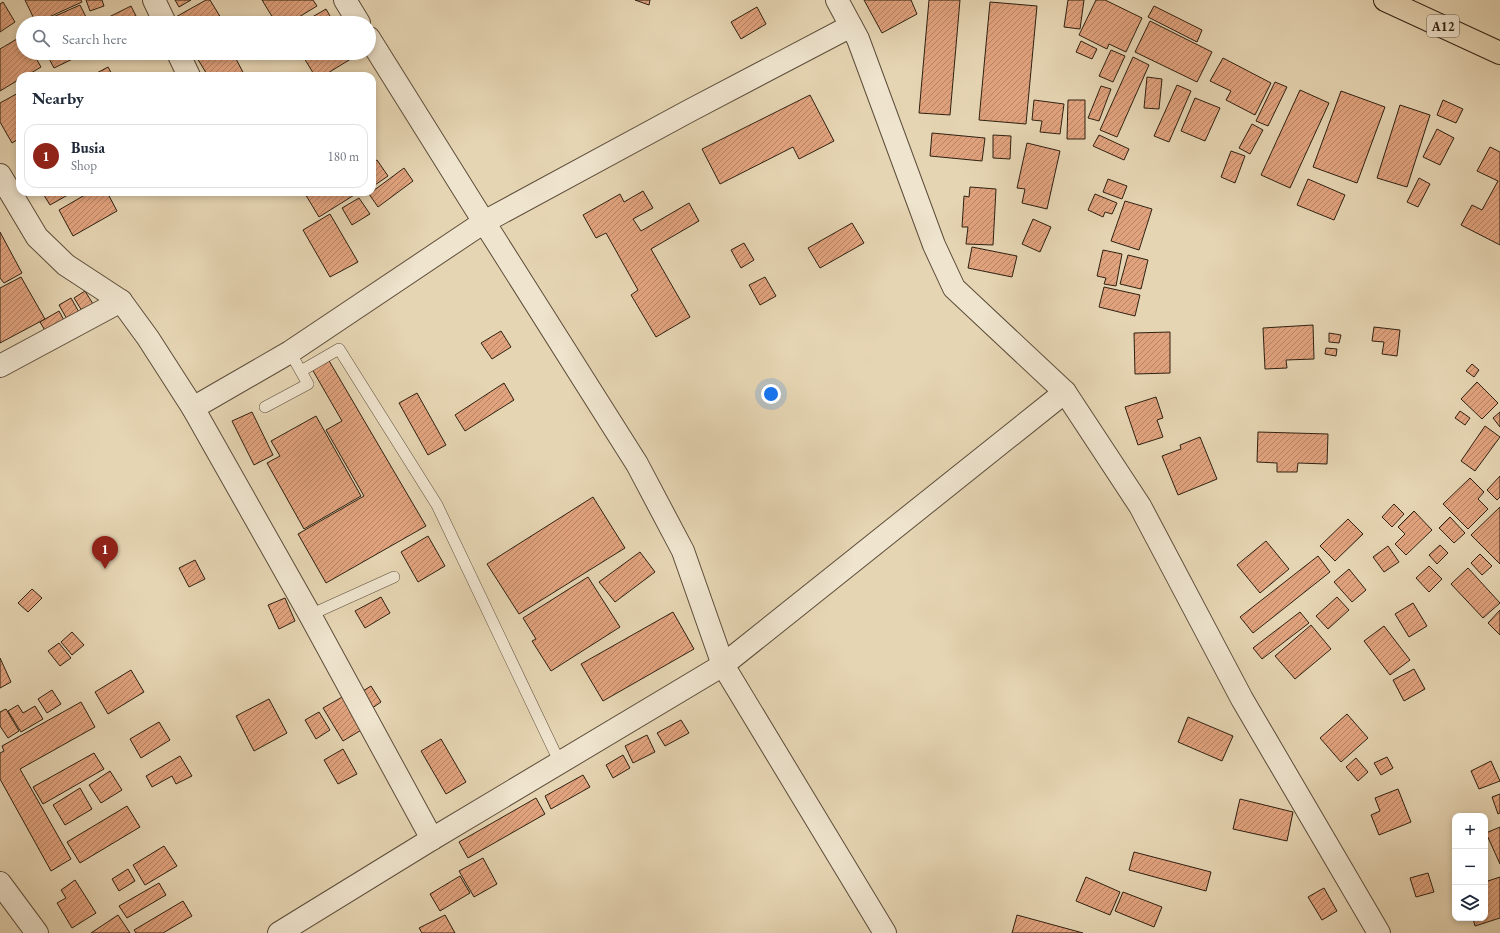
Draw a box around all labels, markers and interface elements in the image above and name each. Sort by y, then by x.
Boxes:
road number: A12 [1427,15,1459,37]
search box [16,16,376,60]
icon: search [30,27,52,49]
text: Search here [62,29,127,48]
text: Nearby [32,87,84,109]
text: Busia [71,138,105,157]
text: 1 [43,148,49,165]
text: 180 m [328,148,359,165]
text: Shop [71,157,97,174]
your location [761,384,781,404]
pin: 1 [92,536,118,569]
map controls [1452,813,1488,921]
button: + [1452,813,1488,849]
button: − [1452,849,1488,885]
button: layers [1452,885,1488,921]

